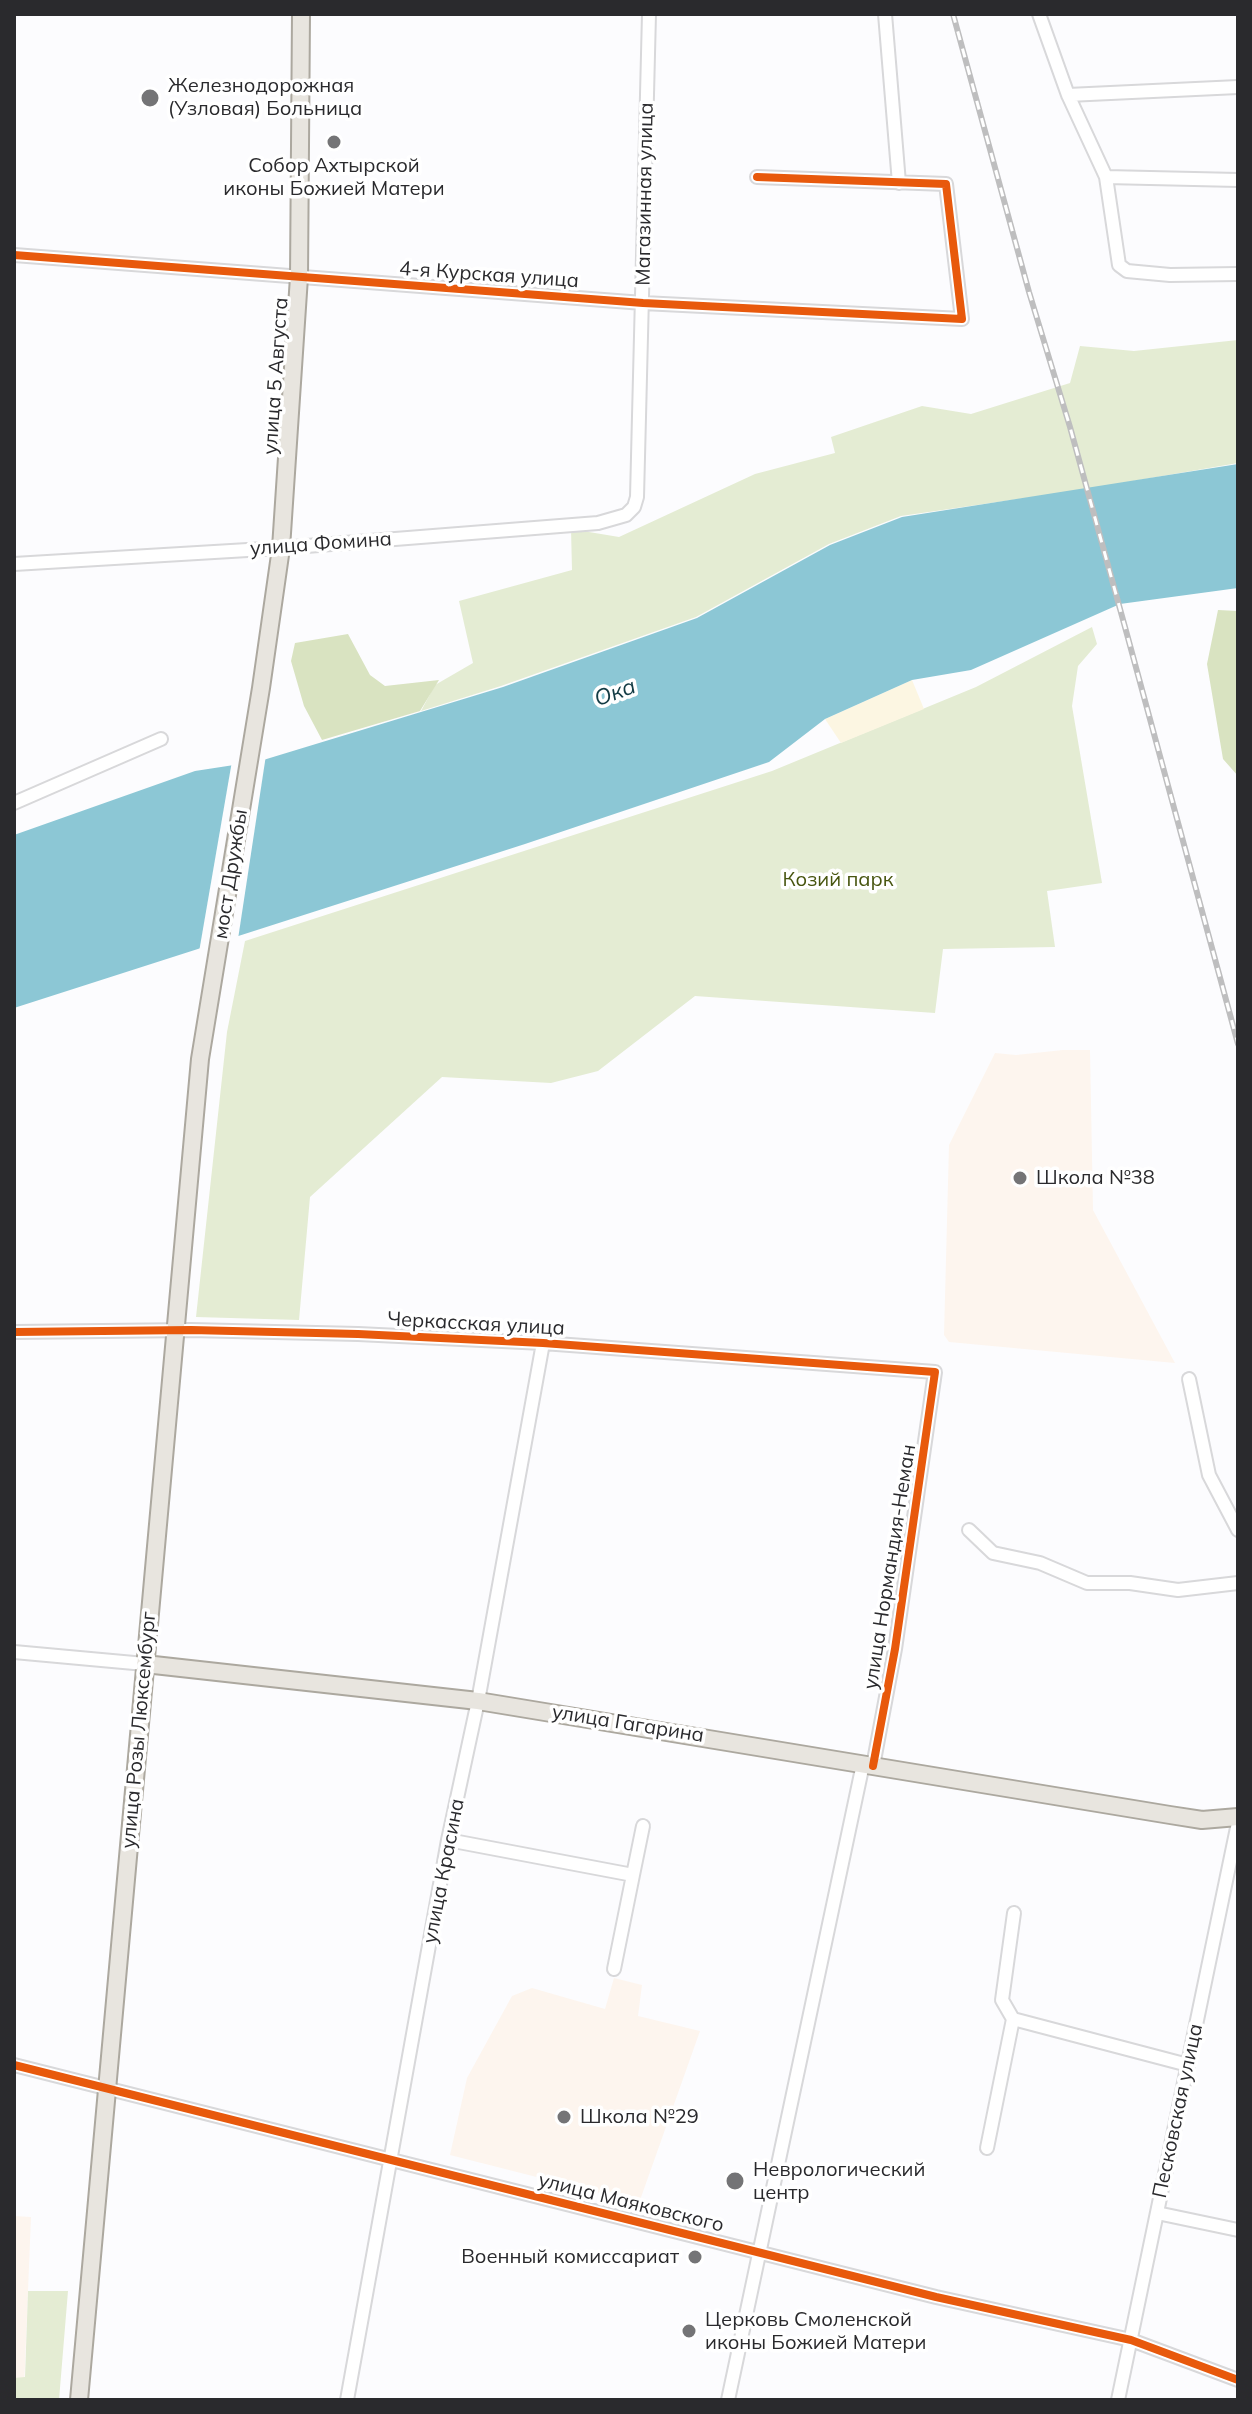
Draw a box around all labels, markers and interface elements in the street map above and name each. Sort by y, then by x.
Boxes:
place label: Железнодорожная (Узловая) Больница [168,74,362,121]
marker: Железнодорожная (Узловая) Больница [139,87,161,109]
street label: Магазинная улица [631,102,659,286]
marker: Собор Ахтырской иконы Божией Матери [325,133,343,151]
place label: Собор Ахтырской иконы Божией Матери [223,154,445,201]
street label: 4-я Курская улица [398,257,580,293]
street label: улица 5 Августа [259,297,293,455]
street label: улица Фомина [249,527,393,561]
water label: Ока [591,673,639,713]
street label: мост Дружбы [209,807,253,941]
park label: Козий парк [783,868,893,892]
place label: Школа №38 [1036,1166,1155,1190]
marker: Школа №38 [1011,1169,1029,1187]
street label: Черкасская улица [387,1307,565,1341]
street label: улица Нормандия-Неман [859,1443,921,1691]
street label: улица Розы Люксембург [117,1610,161,1850]
street label: улица Гагарина [550,1700,706,1748]
street label: улица Красина [418,1796,470,1946]
street label: Песковская улица [1148,2022,1208,2200]
place label: Школа №29 [580,2105,699,2129]
marker: Школа №29 [555,2108,573,2126]
place label: Неврологический центр [753,2158,925,2205]
street label: улица Маяковского [536,2168,726,2238]
marker: Неврологический центр [724,2170,746,2192]
place label: Военный комиссариат [461,2245,679,2269]
marker: Военный комиссариат [686,2248,704,2266]
place label: Церковь Смоленской иконы Божией Матери [705,2308,926,2355]
marker: Церковь Смоленской иконы Божией Матери [680,2322,698,2340]

